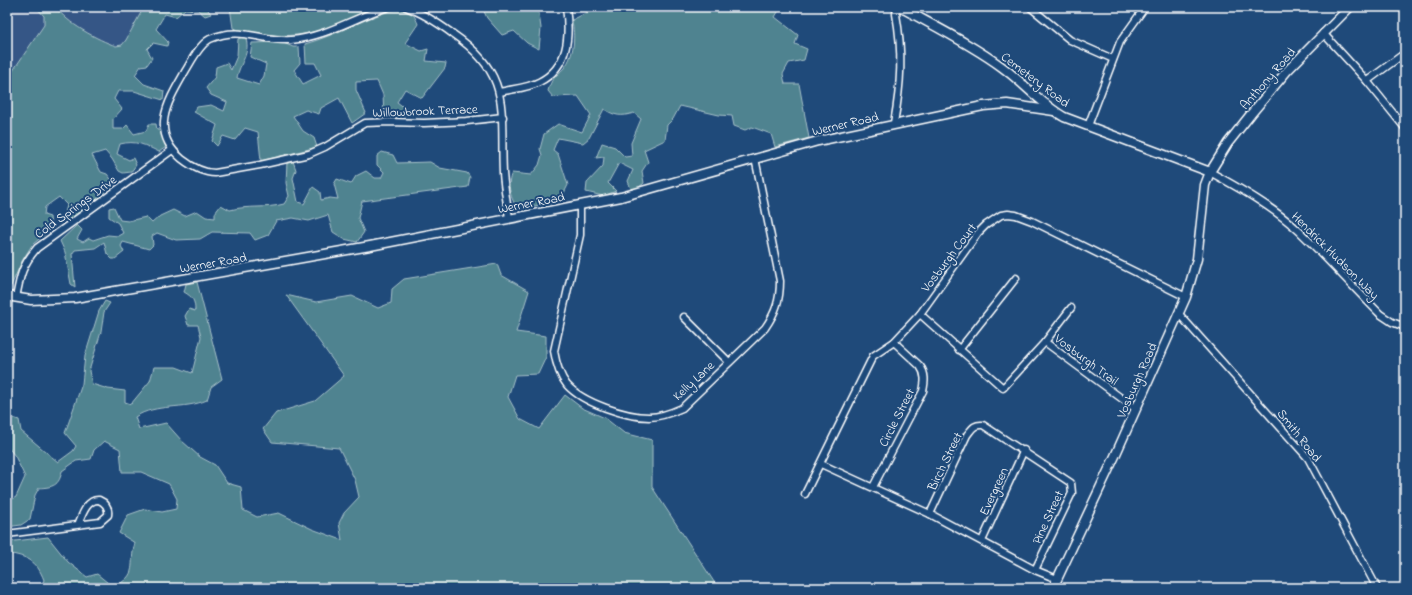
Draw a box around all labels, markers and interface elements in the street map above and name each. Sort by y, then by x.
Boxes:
street label: Anthony Road [1236,43,1302,115]
street label: Cemetery Road [996,48,1074,114]
street label: Willowbrook Terrace [372,100,478,123]
street label: Werner Road [810,107,881,141]
street label: Cold Springs Drive [31,171,122,244]
street label: Werner Road [496,188,567,219]
street label: Hendrick Hudson Way [1286,208,1383,305]
street label: Vosburgh Court [916,219,983,298]
street label: Werner Road [178,248,249,279]
street label: Vosburgh Trail [1049,329,1122,391]
street label: Vosburgh Road [1112,339,1164,423]
street label: Kelly Lane [669,357,720,406]
street label: Circle Street [875,385,920,450]
street label: Smith Road [1272,405,1326,467]
street label: Birch Street [923,429,968,495]
street label: Evergreen [975,464,1015,519]
street label: Pine Street [1028,487,1069,548]

